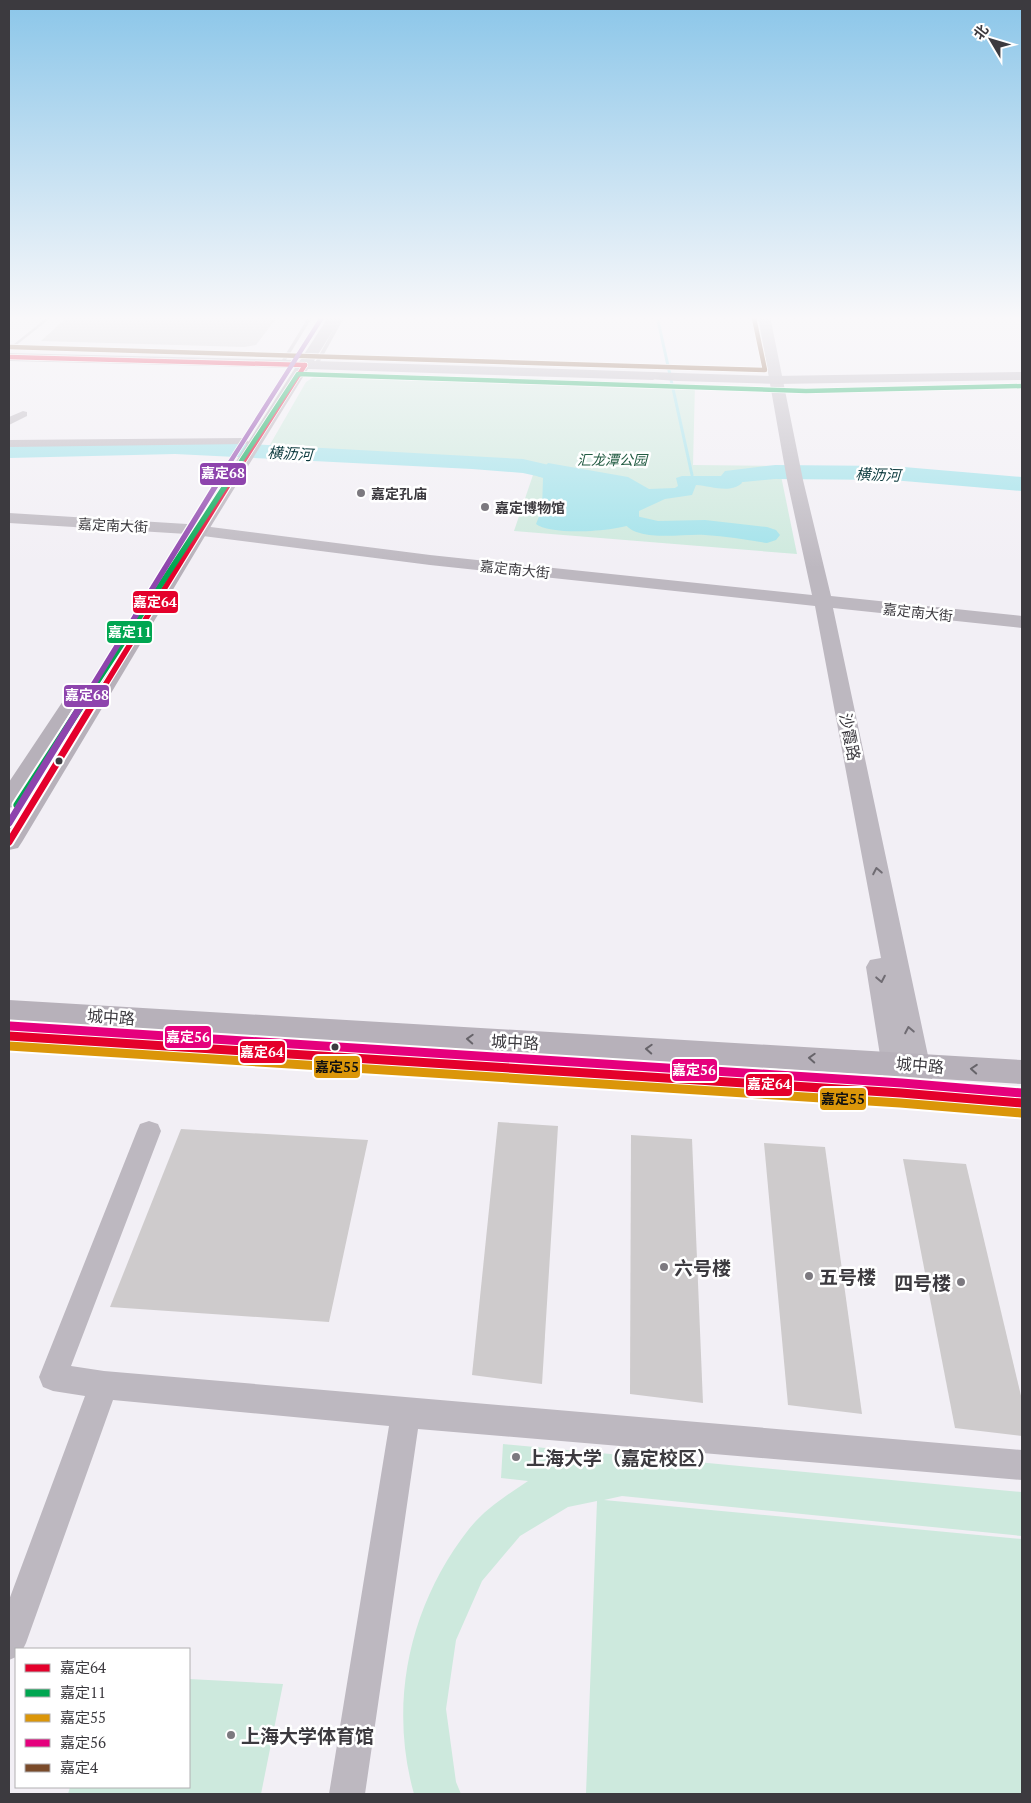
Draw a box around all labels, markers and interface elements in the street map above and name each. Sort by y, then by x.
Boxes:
north arrow [966,15,1016,65]
text: 北 [969,20,992,43]
water label: 横沥河 [267,442,316,464]
park label: 汇龙潭公园 [577,450,649,469]
line badge: 嘉定68 [199,462,247,486]
text: 嘉定68 [201,463,245,482]
water label: 横沥河 [855,463,904,485]
place label: 嘉定孔庙 [371,484,427,503]
marker: 嘉定孔庙 [355,487,367,499]
place label: 嘉定博物馆 [495,498,565,517]
marker: 嘉定博物馆 [479,501,491,513]
street label: 嘉定南大街 [78,514,148,536]
street label: 嘉定南大街 [479,556,551,582]
line badge: 嘉定64 [132,590,179,614]
text: 嘉定64 [133,592,177,611]
street label: 嘉定南大街 [882,599,954,625]
line badge: 嘉定11 [106,620,153,644]
text: 嘉定11 [108,622,152,641]
line badge: 嘉定68 [63,684,110,708]
text: 嘉定68 [65,685,109,704]
street label: 沙霞路 [835,711,865,763]
unlabelled marker [54,756,64,766]
one-way arrow [872,866,883,875]
one-way arrow [876,974,886,983]
street label: 城中路 [86,1004,136,1030]
line badge: 嘉定56 [164,1025,212,1049]
one-way arrow [904,1026,915,1034]
text: 嘉定56 [166,1027,210,1046]
street label: 城中路 [490,1030,540,1054]
one-way arrow [465,1034,473,1045]
line badge: 嘉定64 [239,1040,286,1064]
text: 嘉定64 [240,1042,284,1061]
unlabelled marker [330,1042,340,1052]
one-way arrow [645,1044,653,1055]
street label: 城中路 [895,1052,945,1078]
one-way arrow [807,1053,815,1064]
line badge: 嘉定55 [313,1055,361,1079]
text: 嘉定55 [315,1057,359,1076]
line badge: 嘉定56 [671,1058,718,1082]
text: 嘉定56 [672,1060,716,1079]
one-way arrow [969,1064,977,1075]
line badge: 嘉定64 [745,1073,793,1097]
text: 嘉定64 [747,1074,791,1093]
line badge: 嘉定55 [819,1087,867,1111]
text: 嘉定55 [821,1089,865,1108]
place label: 六号楼 [674,1255,731,1280]
marker: 六号楼 [658,1261,670,1273]
place label: 五号楼 [819,1264,876,1289]
marker: 五号楼 [803,1270,815,1282]
place label: 四号楼 [894,1270,951,1295]
marker: 四号楼 [955,1276,967,1288]
place label: 上海大学（嘉定校区） [526,1445,716,1470]
marker: 上海大学（嘉定校区） [510,1451,522,1463]
legend [15,1648,190,1788]
text: 嘉定64 [60,1657,106,1677]
text: 嘉定11 [60,1682,106,1702]
text: 嘉定55 [60,1707,106,1727]
place label: 上海大学体育馆 [241,1723,374,1748]
marker: 上海大学体育馆 [225,1729,237,1741]
text: 嘉定56 [60,1732,106,1752]
text: 嘉定4 [60,1757,98,1777]

